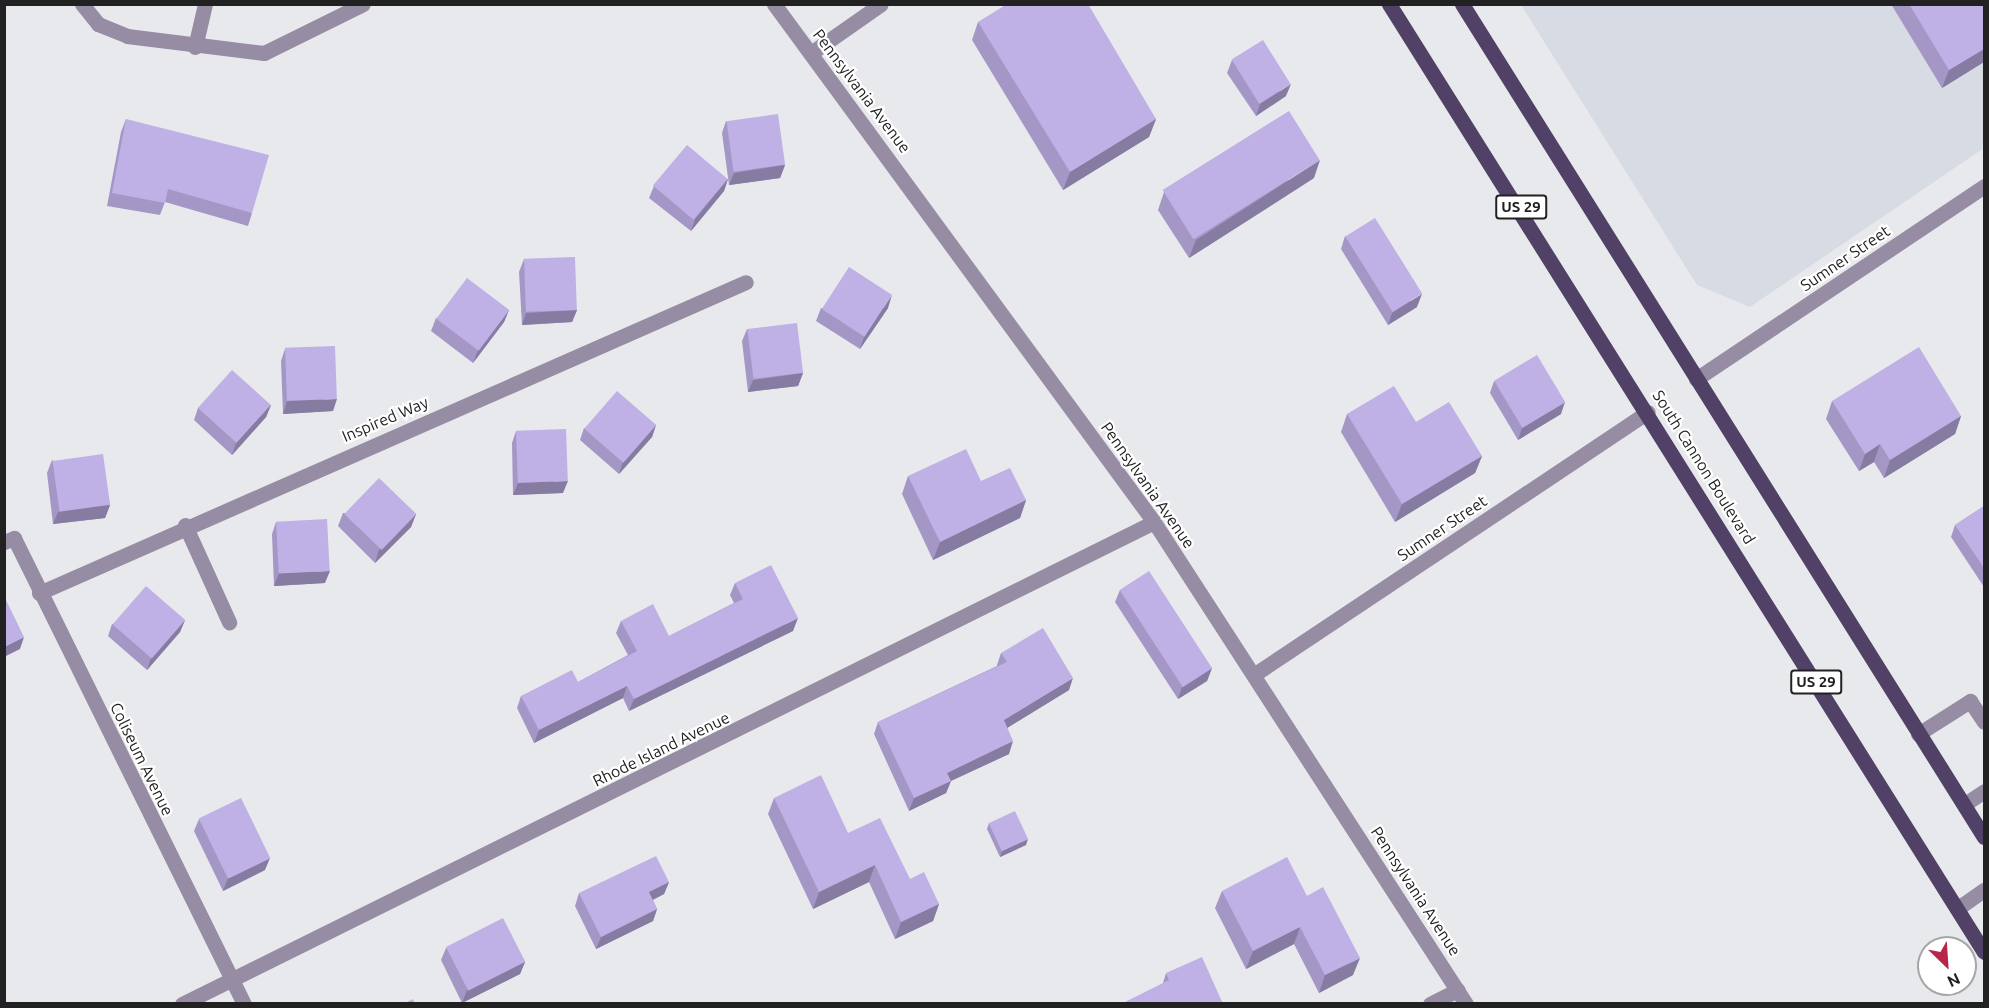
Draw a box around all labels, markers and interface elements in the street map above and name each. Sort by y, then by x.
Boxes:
street label: Pennsylvania Avenue [809,25,915,157]
road number: US 29 [1494,195,1548,219]
street label: Sumner Street [1797,221,1893,295]
street label: South Cannon Boulevard [1649,387,1759,547]
street label: Inspired Way [339,392,431,446]
street label: Pennsylvania Avenue [1097,418,1199,552]
street label: Sumner Street [1394,491,1490,565]
road number: US 29 [1789,670,1843,694]
street label: Coliseum Avenue [106,699,178,819]
street label: Rhode Island Avenue [589,708,733,790]
street label: Pennsylvania Avenue [1367,823,1465,959]
north arrow [1917,936,1977,996]
text: N [1945,970,1963,991]

